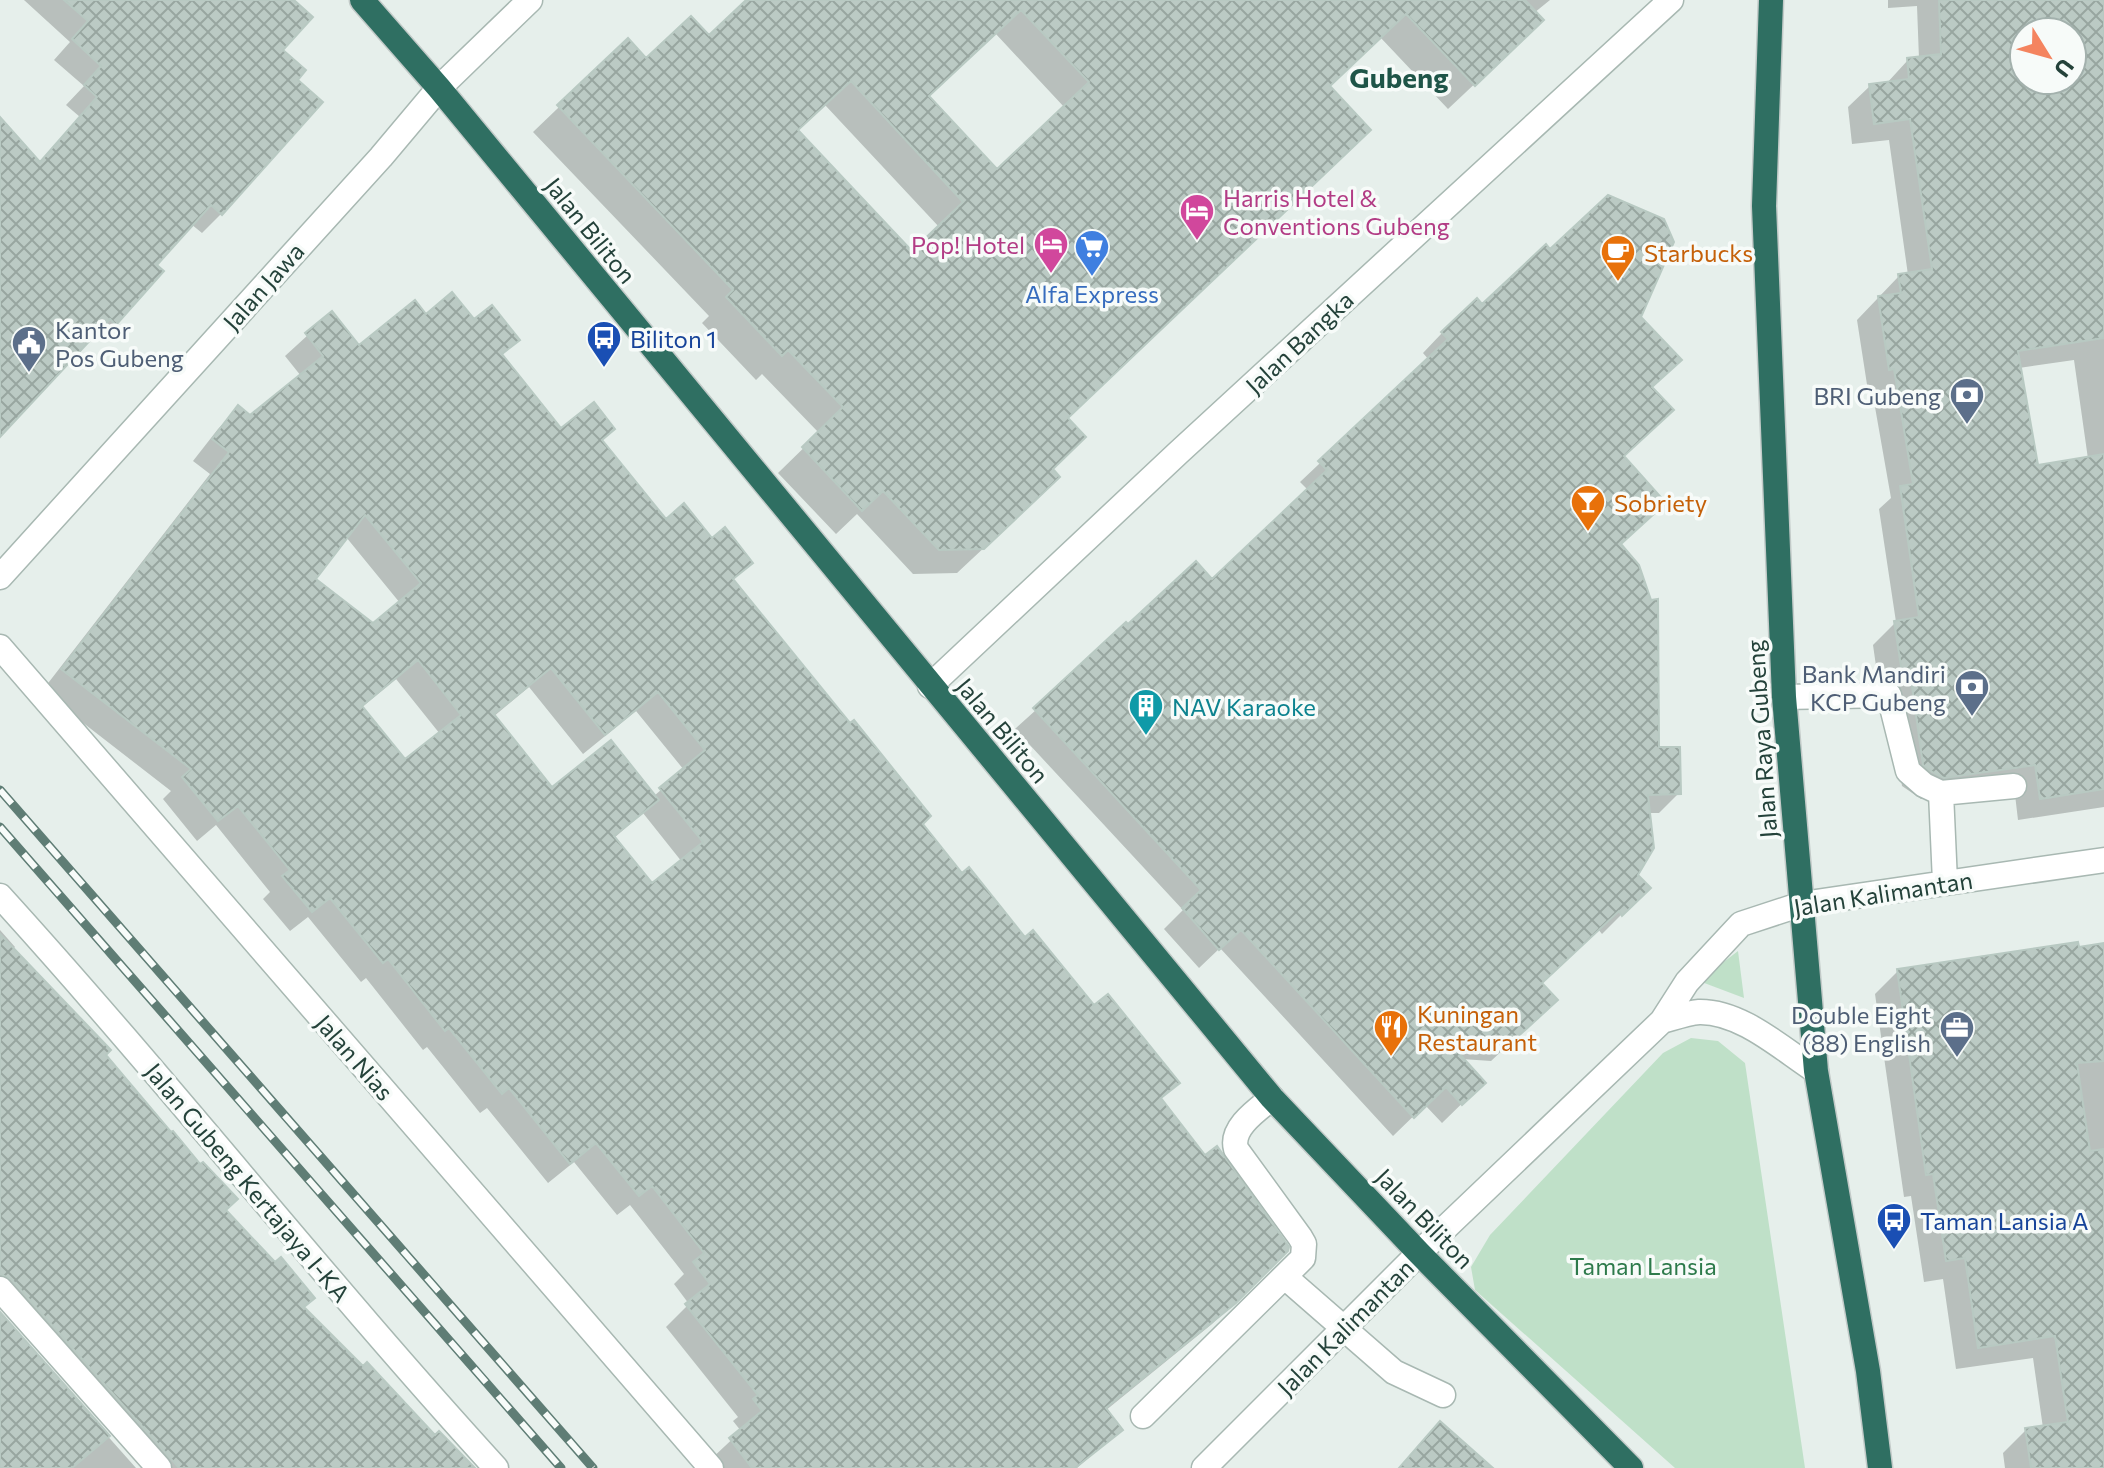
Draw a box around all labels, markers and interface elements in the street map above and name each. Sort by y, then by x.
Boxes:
north arrow [2008,16,2088,96]
text: U [2049,54,2080,83]
district label: Gubeng [1349,60,1449,94]
street label: Jalan Biliton [539,171,643,289]
place label: Harris Hotel & Conventions Gubeng [1223,183,1450,240]
hotel icon: Harris Hotel & Conventions Gubeng [1178,192,1216,242]
hotel icon: Pop! Hotel [1032,225,1070,275]
supermarket icon: Alfa Express [1073,228,1111,278]
place label: Pop! Hotel [911,230,1025,259]
cafe icon: Starbucks [1599,233,1637,283]
street label: Jalan Jawa [216,236,310,336]
place label: Starbucks [1644,238,1753,267]
place label: Alfa Express [1025,279,1159,308]
street label: Jalan Bangka [1239,285,1359,399]
place label: Kantor Pos Gubeng [55,315,184,372]
bus stop icon: Biliton 1 [585,319,623,369]
public building icon: Kantor Pos Gubeng [10,324,48,374]
place label: Biliton 1 [630,324,717,353]
bank icon: BRI Gubeng [1948,376,1986,426]
place label: BRI Gubeng [1814,381,1941,410]
bar icon: Sobriety [1569,483,1607,533]
place label: Sobriety [1614,488,1707,517]
street label: Jalan Raya Gubeng [1740,639,1782,839]
place label: Bank Mandiri KCP Gubeng [1802,659,1946,716]
bank icon: Bank Mandiri KCP Gubeng [1953,668,1991,718]
street label: Jalan Biliton [951,672,1055,788]
building icon: NAV Karaoke [1127,687,1165,737]
place label: NAV Karaoke [1172,692,1316,721]
street label: Jalan Kalimantan [1791,865,1975,921]
place label: Kuningan Restaurant [1417,999,1537,1056]
place label: Double Eight (88) English [1791,1000,1931,1057]
street label: Jalan Nias [310,1008,400,1106]
restaurant icon: Kuningan Restaurant [1372,1008,1410,1058]
office icon: Double Eight (88) English [1938,1009,1976,1059]
street label: Jalan Gubeng Kertajaya I-KA [140,1057,356,1307]
street label: Jalan Biliton [1370,1162,1480,1274]
bus stop icon: Taman Lansia A [1875,1201,1913,1251]
place label: Taman Lansia A [1920,1206,2089,1235]
park label: Taman Lansia [1569,1251,1717,1280]
street label: Jalan Kalimantan [1271,1253,1419,1401]

